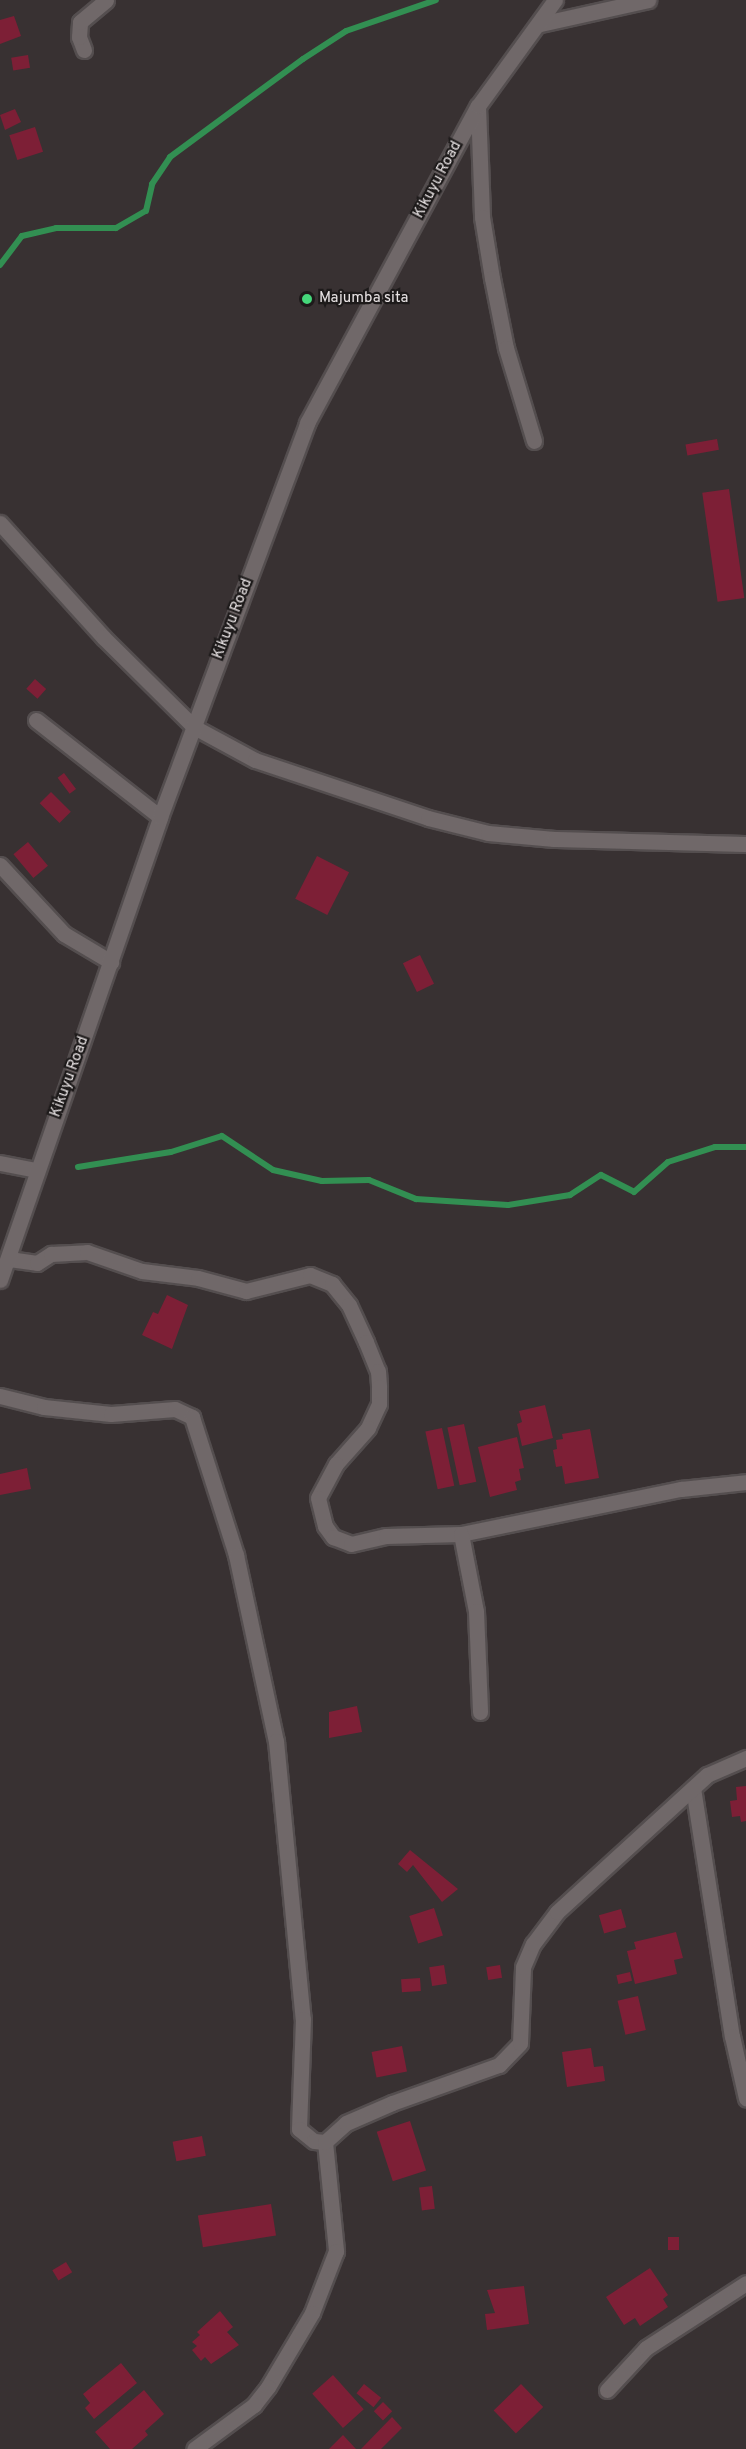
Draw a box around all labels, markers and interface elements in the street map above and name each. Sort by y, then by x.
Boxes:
street label: Kikuyu Road [410,138,466,222]
place label: Majumba sita [319,290,408,308]
marker: Majumba sita [300,292,314,306]
street label: Kikuyu Road [209,576,257,662]
street label: Kikuyu Road [47,1034,93,1120]

